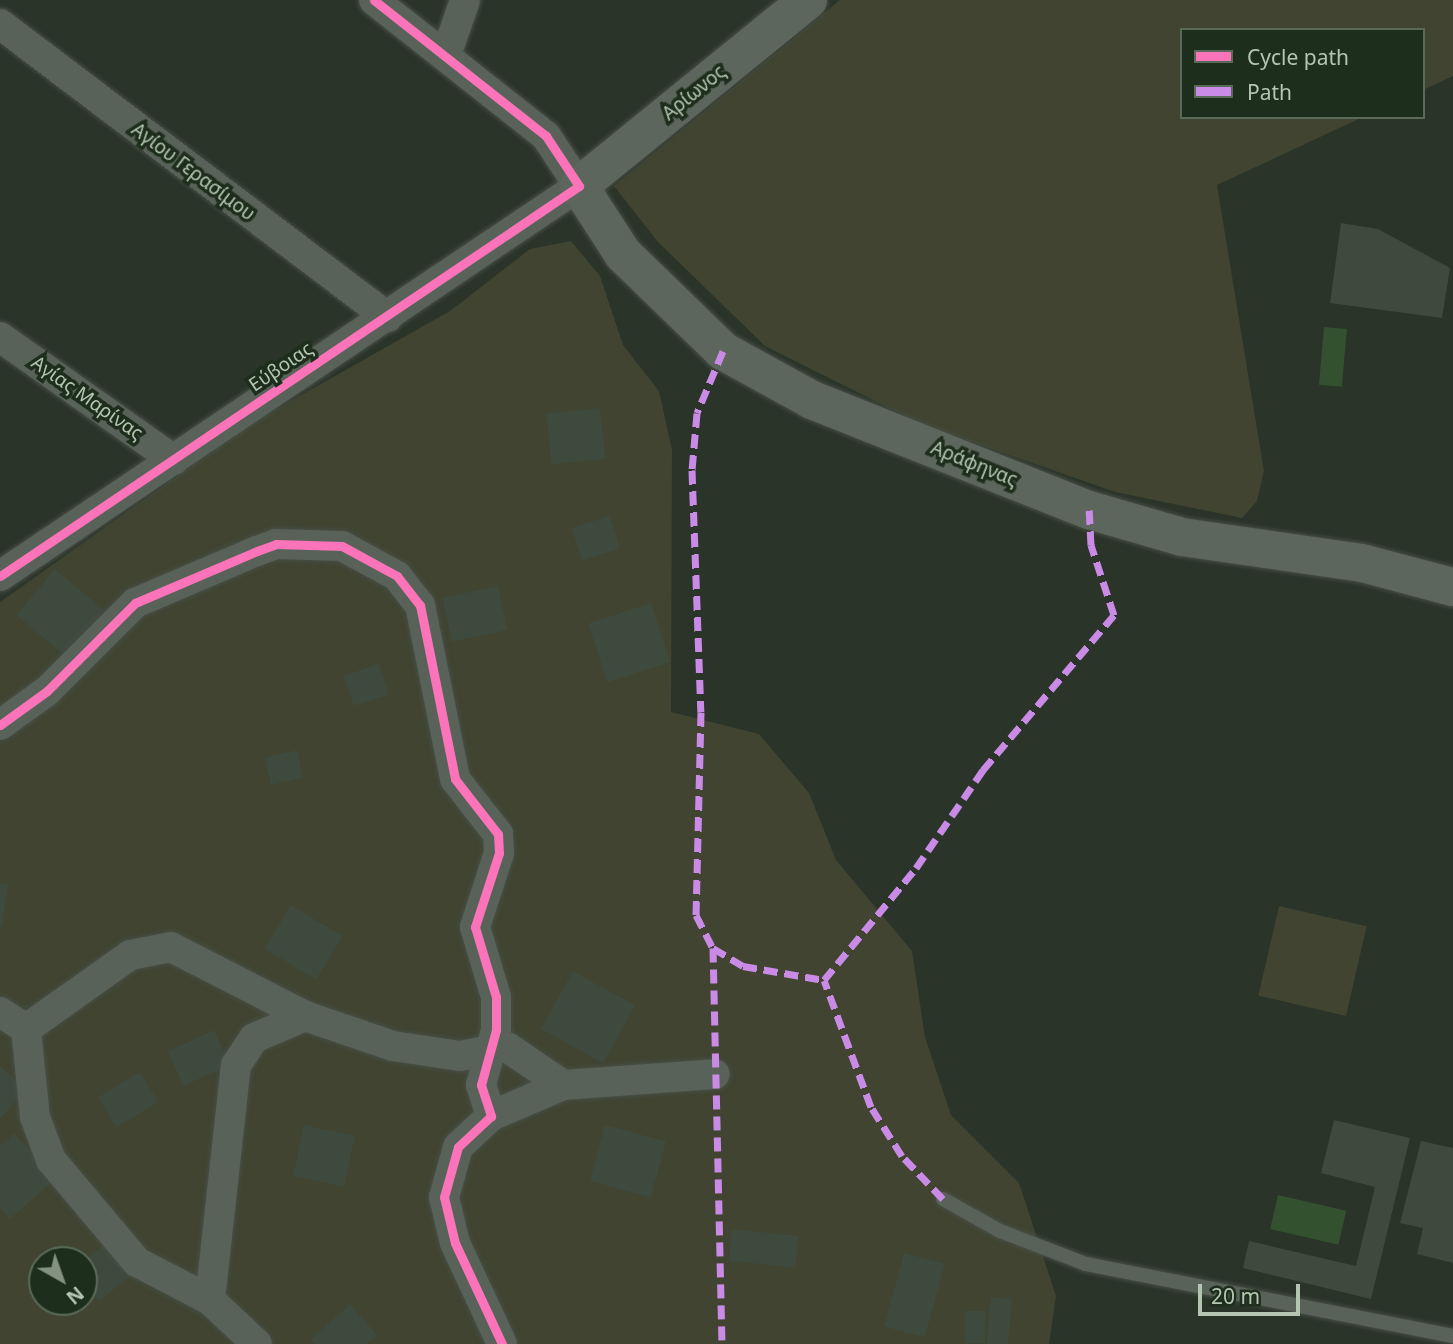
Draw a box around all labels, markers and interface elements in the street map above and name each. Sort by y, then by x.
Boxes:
legend [1180,28,1425,119]
text: Cycle path [1247,43,1349,71]
street label: Αρίωνος [658,61,730,125]
text: Path [1247,78,1292,106]
street label: Αγίου Γερασίμου [127,118,259,226]
street label: Εύβοιας [245,337,317,397]
street label: Αγίας Μαρίνας [27,351,147,445]
street label: Αράφηνας [928,436,1020,492]
north arrow [28,1246,98,1316]
scale bar [1201,1270,1302,1314]
text: N [61,1281,89,1310]
text: 20 m [1211,1282,1260,1310]

